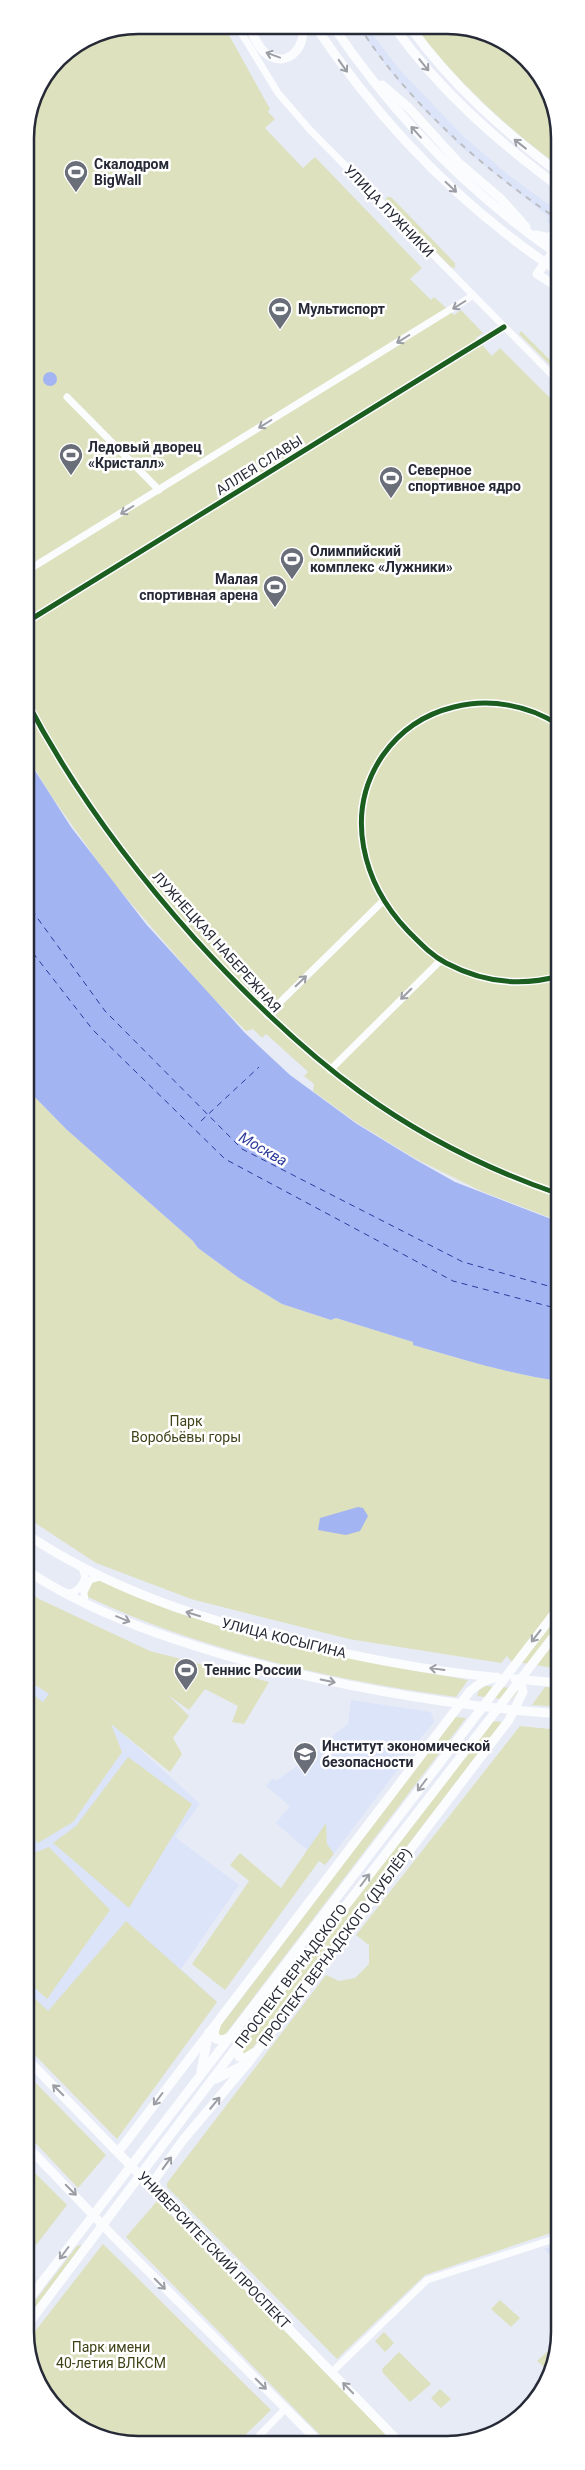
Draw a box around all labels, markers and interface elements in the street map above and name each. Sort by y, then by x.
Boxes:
one-way arrow [266,50,281,59]
one-way arrow [338,59,348,73]
one-way arrow [418,59,429,72]
one-way arrow [411,126,422,139]
one-way arrow [513,139,527,149]
place label: Скалодром BigWall [94,156,169,188]
sports icon: Скалодром BigWall [63,159,89,193]
street label: УЛИЦА ЛУЖНИКИ [341,162,437,260]
one-way arrow [445,181,457,193]
sports icon: Мультиспорт [267,296,293,330]
one-way arrow [452,300,466,310]
place label: Мультиспорт [298,301,385,317]
one-way arrow [397,334,411,344]
one-way arrow [259,420,273,430]
street label: АЛЛЕЯ СЛАВЫ [213,432,305,498]
place label: Ледовый дворец «Кристалл» [88,439,202,471]
sports icon: Ледовый дворец «Кристалл» [58,442,84,476]
place label: Северное спортивное ядро [408,462,521,494]
sports icon: Северное спортивное ядро [378,465,404,499]
one-way arrow [120,504,134,515]
place label: Олимпийский комплекс «Лужники» [310,543,453,575]
sports icon: Олимпийский комплекс «Лужники» [279,546,305,580]
place label: Малая спортивная арена [139,571,259,603]
sports icon: Малая спортивная арена [262,574,288,608]
street label: ЛУЖНЕЦКАЯ НАБЕРЕЖНАЯ [150,868,284,1016]
one-way arrow [295,975,307,987]
one-way arrow [400,988,413,1000]
water label: Москва [236,1128,290,1170]
park label: Парк Воробьёвы горы [131,1413,241,1445]
one-way arrow [186,1609,202,1619]
one-way arrow [115,1615,130,1625]
street label: УЛИЦА КОСЫГИНА [220,1615,348,1661]
one-way arrow [531,1629,542,1642]
sports icon: Теннис России [173,1657,199,1691]
place label: Теннис России [204,1662,302,1678]
one-way arrow [429,1664,445,1674]
one-way arrow [320,1677,336,1686]
place label: Институт экономической безопасности [322,1738,490,1770]
school or university icon: Институт экономической безопасности [292,1741,318,1775]
one-way arrow [416,1779,427,1792]
street label: ПРОСПЕКТ ВЕРНАДСКОГО (ДУБЛЁР) [255,1844,415,2050]
one-way arrow [359,1874,370,1887]
street label: ПРОСПЕКТ ВЕРНАДСКОГО [231,1901,351,2051]
one-way arrow [52,2084,64,2097]
one-way arrow [153,2092,164,2105]
one-way arrow [209,2097,220,2110]
one-way arrow [162,2156,172,2170]
street label: УНИВЕРСИТЕТСКИЙ ПРОСПЕКТ [135,2168,294,2332]
one-way arrow [64,2184,77,2196]
one-way arrow [58,2246,69,2259]
one-way arrow [154,2277,166,2289]
park label: Парк имени 40-летия ВЛКСМ [56,2339,166,2371]
one-way arrow [255,2378,267,2391]
one-way arrow [342,2382,354,2394]

